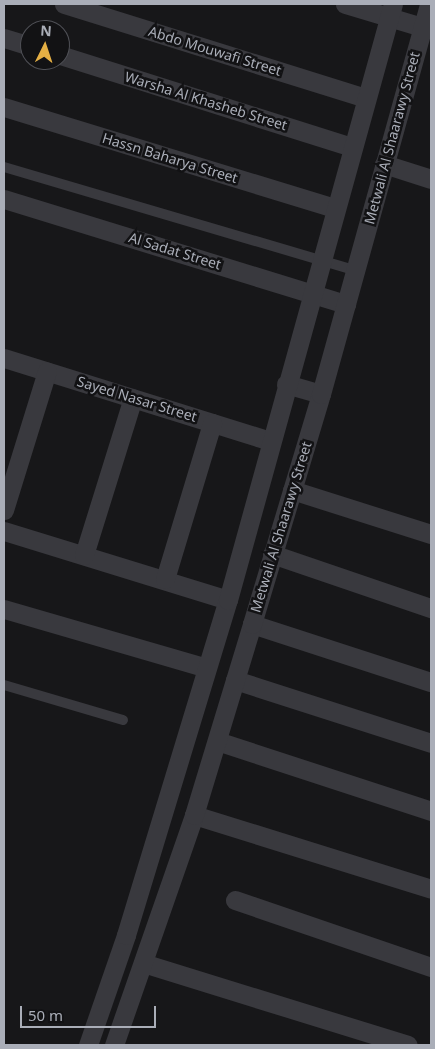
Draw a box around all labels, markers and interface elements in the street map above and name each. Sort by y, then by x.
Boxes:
north arrow [20,20,70,70]
text: N [40,21,52,40]
street label: Abdo Mouwafi Street [147,23,283,79]
street label: Metwali Al Shaarawy Street [361,50,423,226]
street label: Warsha Al Khasheb Street [123,68,289,134]
street label: Hassn Baharya Street [100,129,240,187]
street label: Al Sadat Street [127,229,223,273]
street label: Sayed Nasar Street [75,373,199,425]
street label: Metwali Al Shaarawy Street [247,440,315,614]
scale bar [22,996,159,1028]
text: 50 m [28,1005,63,1025]

